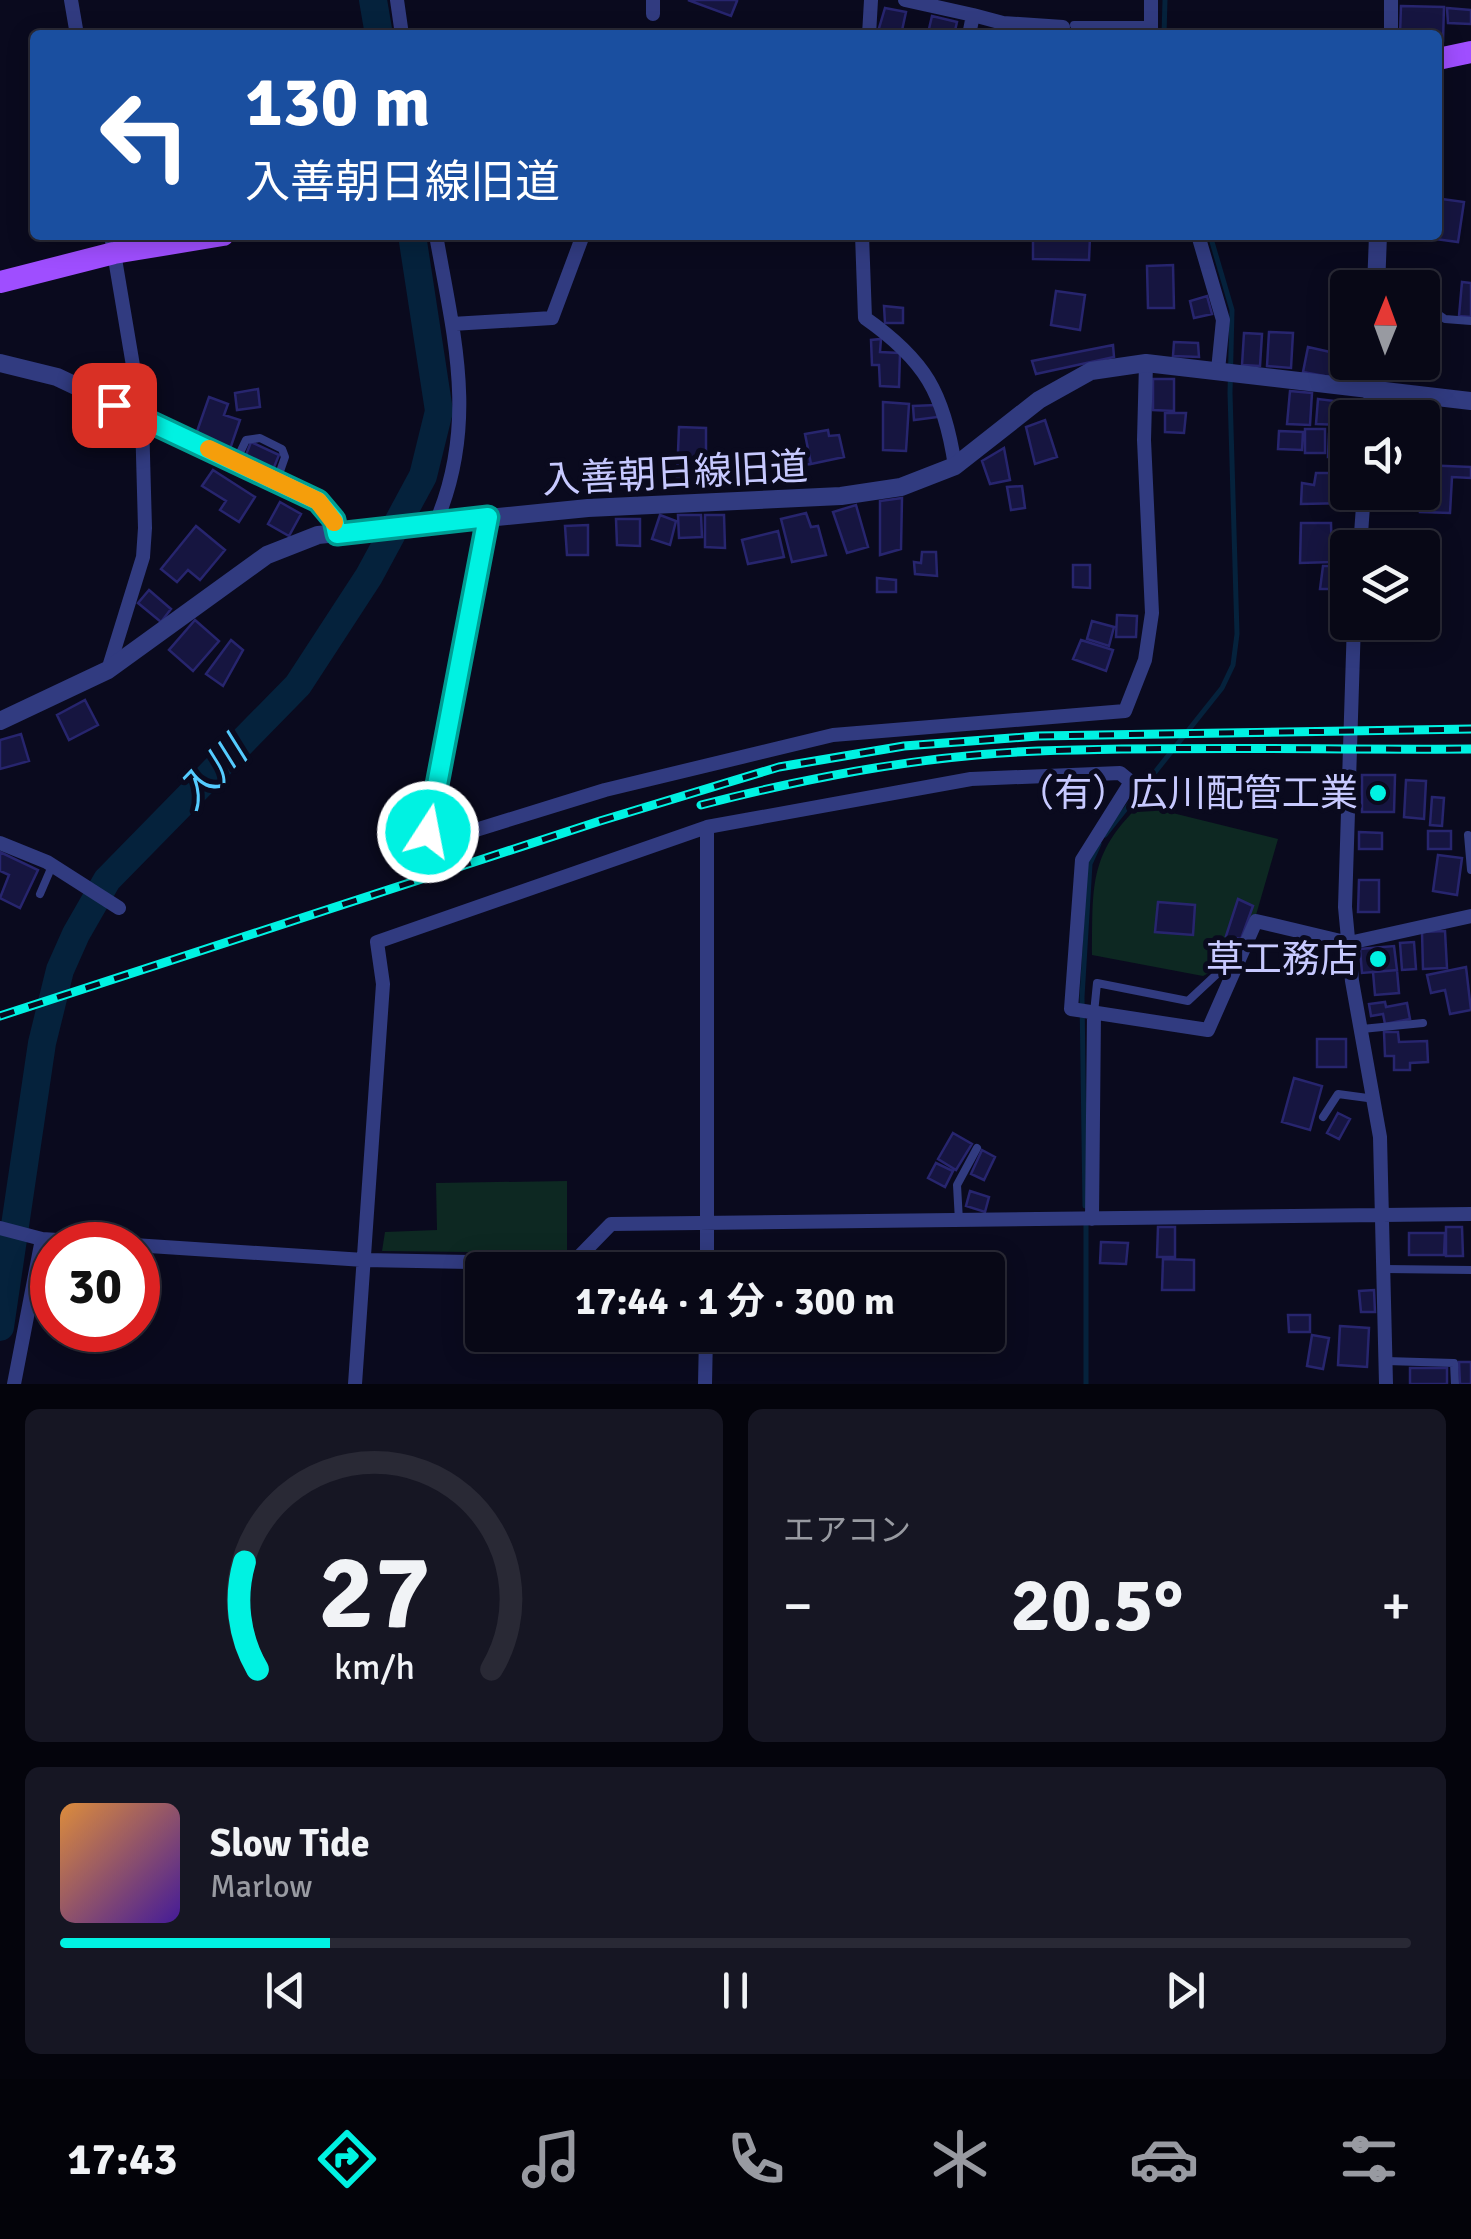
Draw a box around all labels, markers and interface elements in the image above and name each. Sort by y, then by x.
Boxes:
text: 130 m [245,59,430,145]
icon: left [80,70,210,200]
text: 入善朝日線旧道 [245,155,560,210]
north arrow [1330,270,1440,380]
map controls [1330,270,1440,640]
pin [72,363,157,448]
icon: arrive [87,378,142,433]
button: sound [1330,400,1440,510]
street label: 入善朝日線旧道 [541,443,809,504]
button: layers [1330,530,1440,640]
water label: 入川 [166,725,260,820]
place label: （有）広川配管工業 [1016,770,1358,817]
position arrow [376,780,480,884]
marker: （有）広川配管工業 [1367,782,1389,804]
place label: 草工務店 [1206,936,1358,983]
marker: 草工務店 [1367,948,1389,970]
speed limit sign: 30 [30,1222,160,1352]
text: 17:44 · 1 分 · 300 m [575,1278,895,1325]
text: エアコン [783,1511,911,1550]
text: 27 [318,1529,430,1657]
text: 20.5° [1011,1559,1184,1652]
text: − [783,1572,813,1640]
text: + [1381,1572,1411,1640]
text: km/h [334,1645,414,1689]
text: Slow Tide [210,1820,370,1867]
text: Marlow [210,1867,312,1906]
icon: previous [258,1963,313,2018]
icon: pause [708,1963,763,2018]
icon: next [1158,1963,1213,2018]
icon: directions [312,2124,382,2194]
icon: music [516,2124,586,2194]
icon: phone [721,2124,791,2194]
icon: climate [925,2124,995,2194]
icon: car [1129,2124,1199,2194]
icon: filters [1334,2124,1404,2194]
text: 17:43 [67,2132,178,2187]

